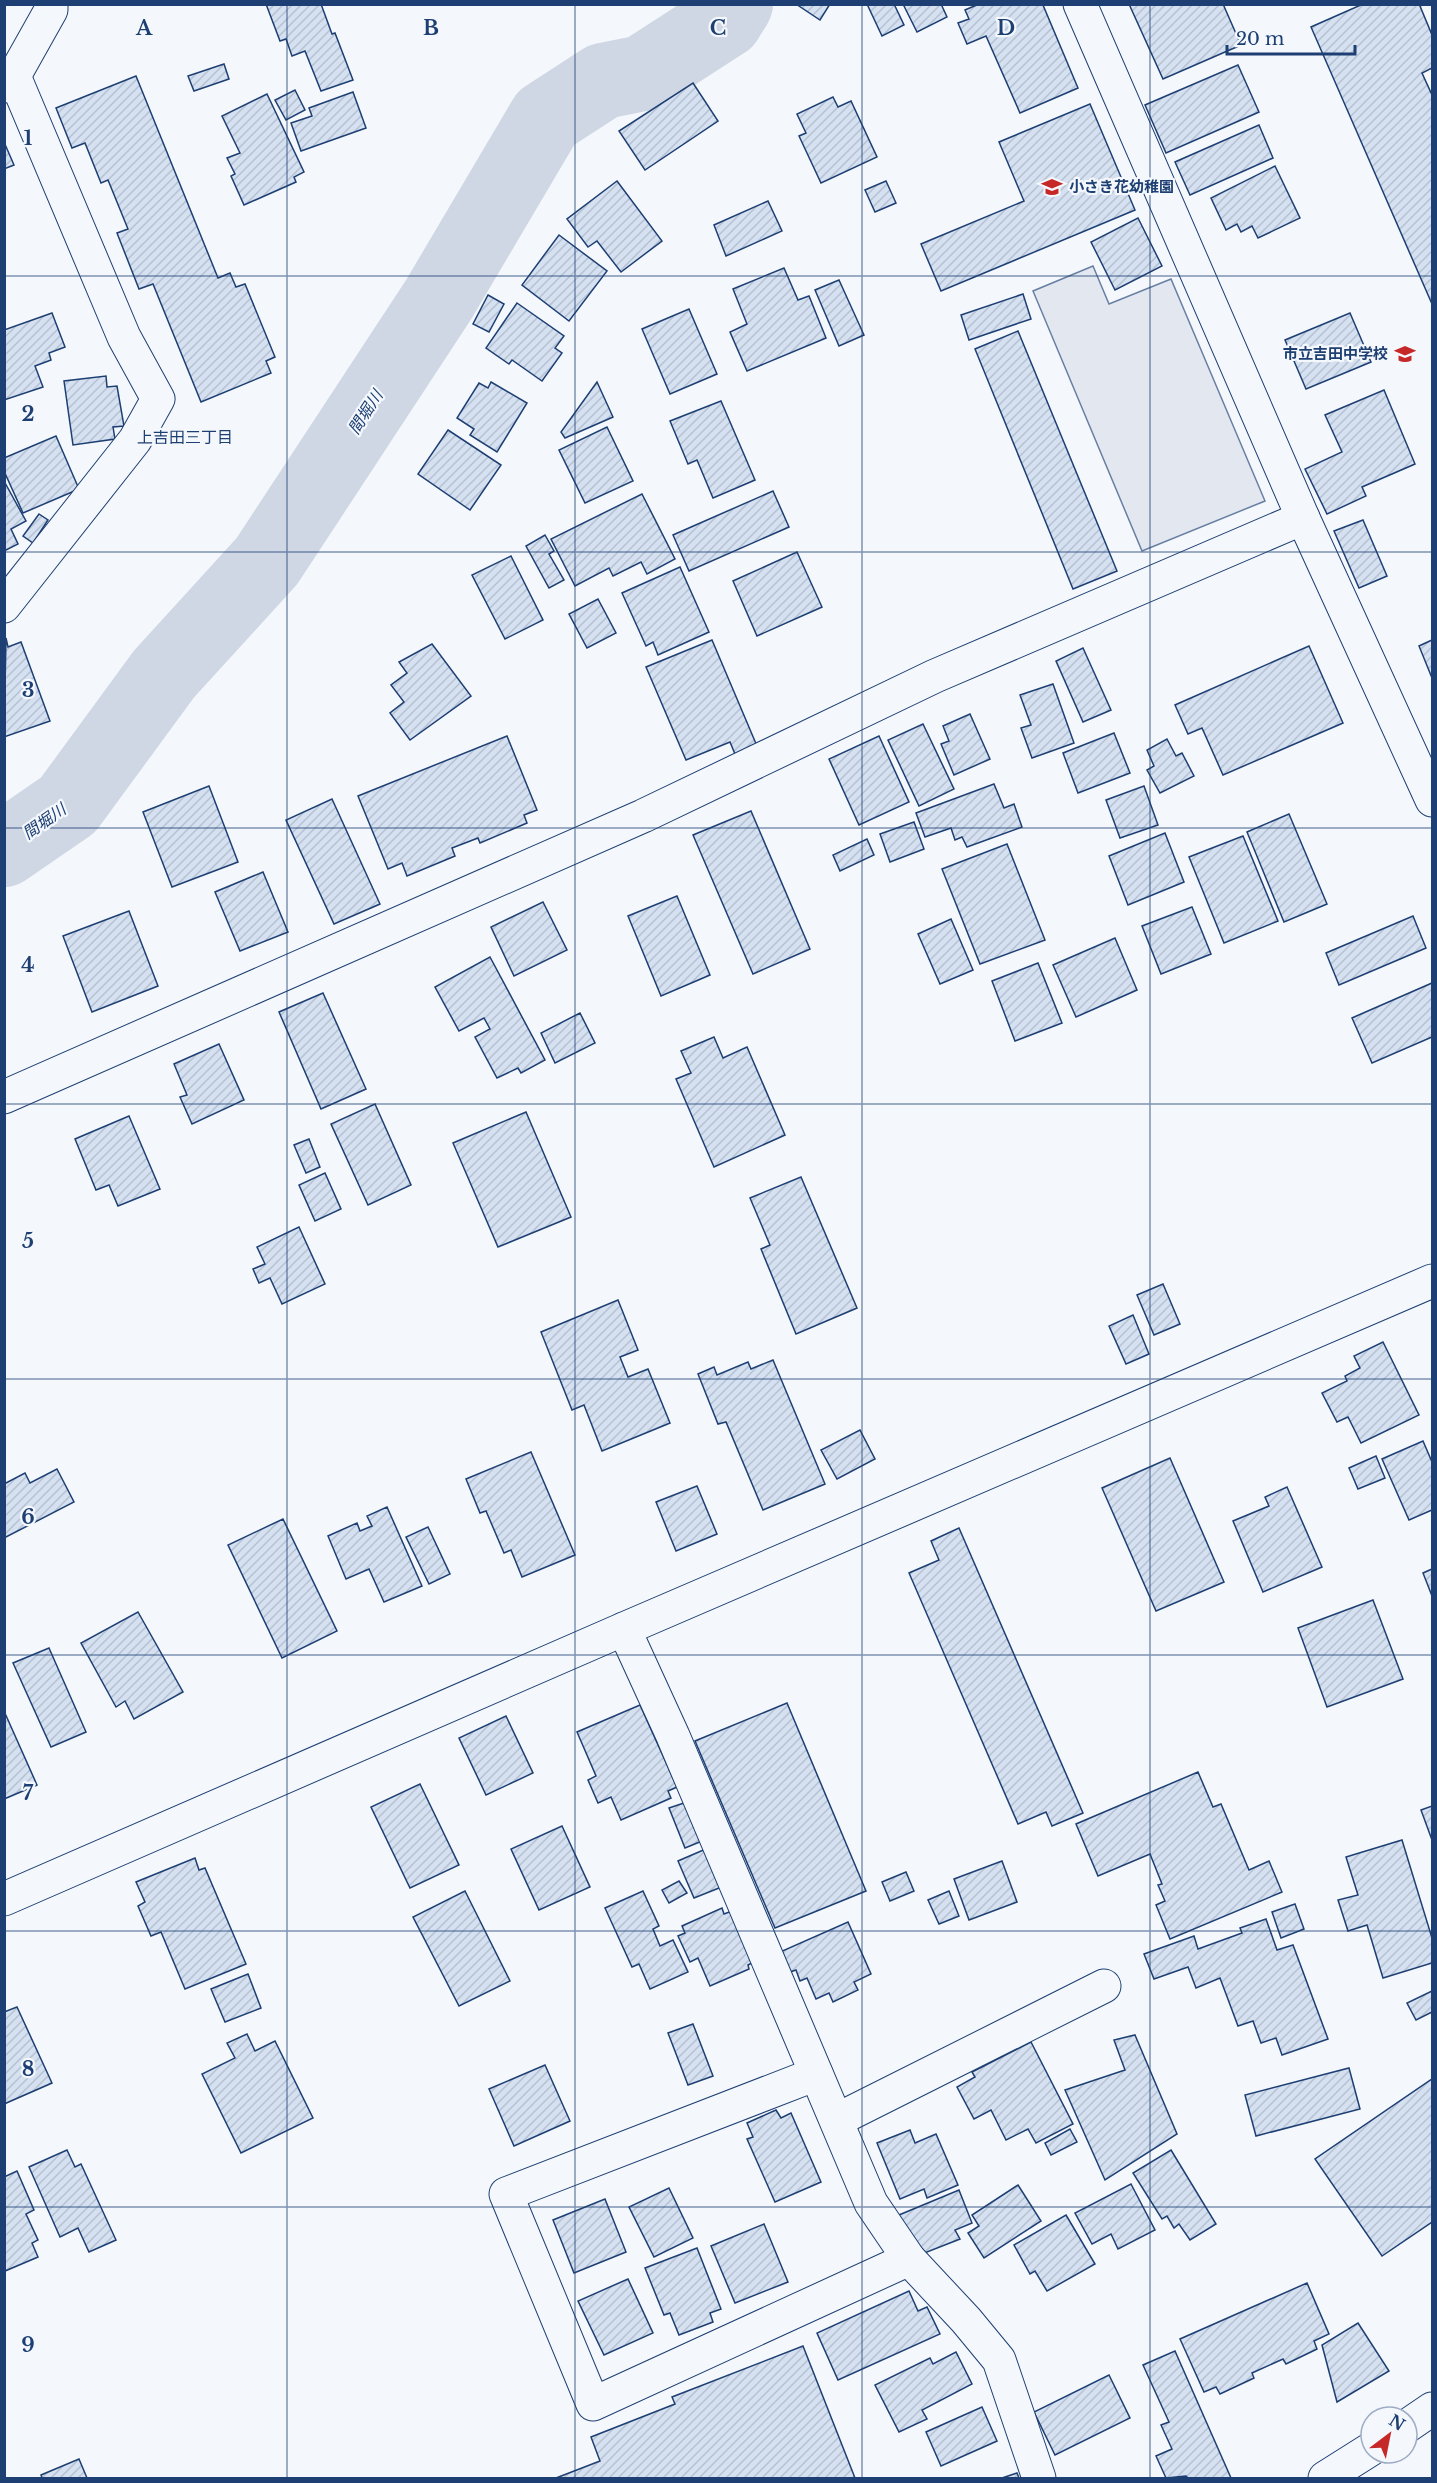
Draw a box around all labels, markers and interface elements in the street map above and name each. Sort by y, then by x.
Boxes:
text: A [135,16,153,40]
text: B [423,16,439,40]
text: C [710,16,726,40]
text: D [997,16,1015,40]
scale bar [1227,18,1354,56]
text: 20 m [1236,28,1284,50]
text: 1 [24,126,33,150]
school or university icon: 小さき花幼稚園 [1040,175,1064,199]
place label: 小さき花幼稚園 [1069,177,1174,196]
school or university icon: 市立吉田中学校 [1393,342,1417,366]
place label: 市立吉田中学校 [1283,344,1388,363]
water label: 間堀川 [344,385,388,438]
text: 2 [21,402,35,426]
district label: 上吉田三丁目 [137,427,233,447]
text: 3 [22,678,34,702]
water label: 間堀川 [19,798,71,843]
text: 4 [21,953,35,977]
text: 5 [22,1229,34,1253]
text: 6 [21,1505,35,1529]
text: 7 [23,1781,34,1805]
text: 8 [22,2057,34,2081]
text: 9 [21,2333,35,2357]
north arrow [1359,2405,1419,2465]
text: N [1385,2410,1409,2435]

